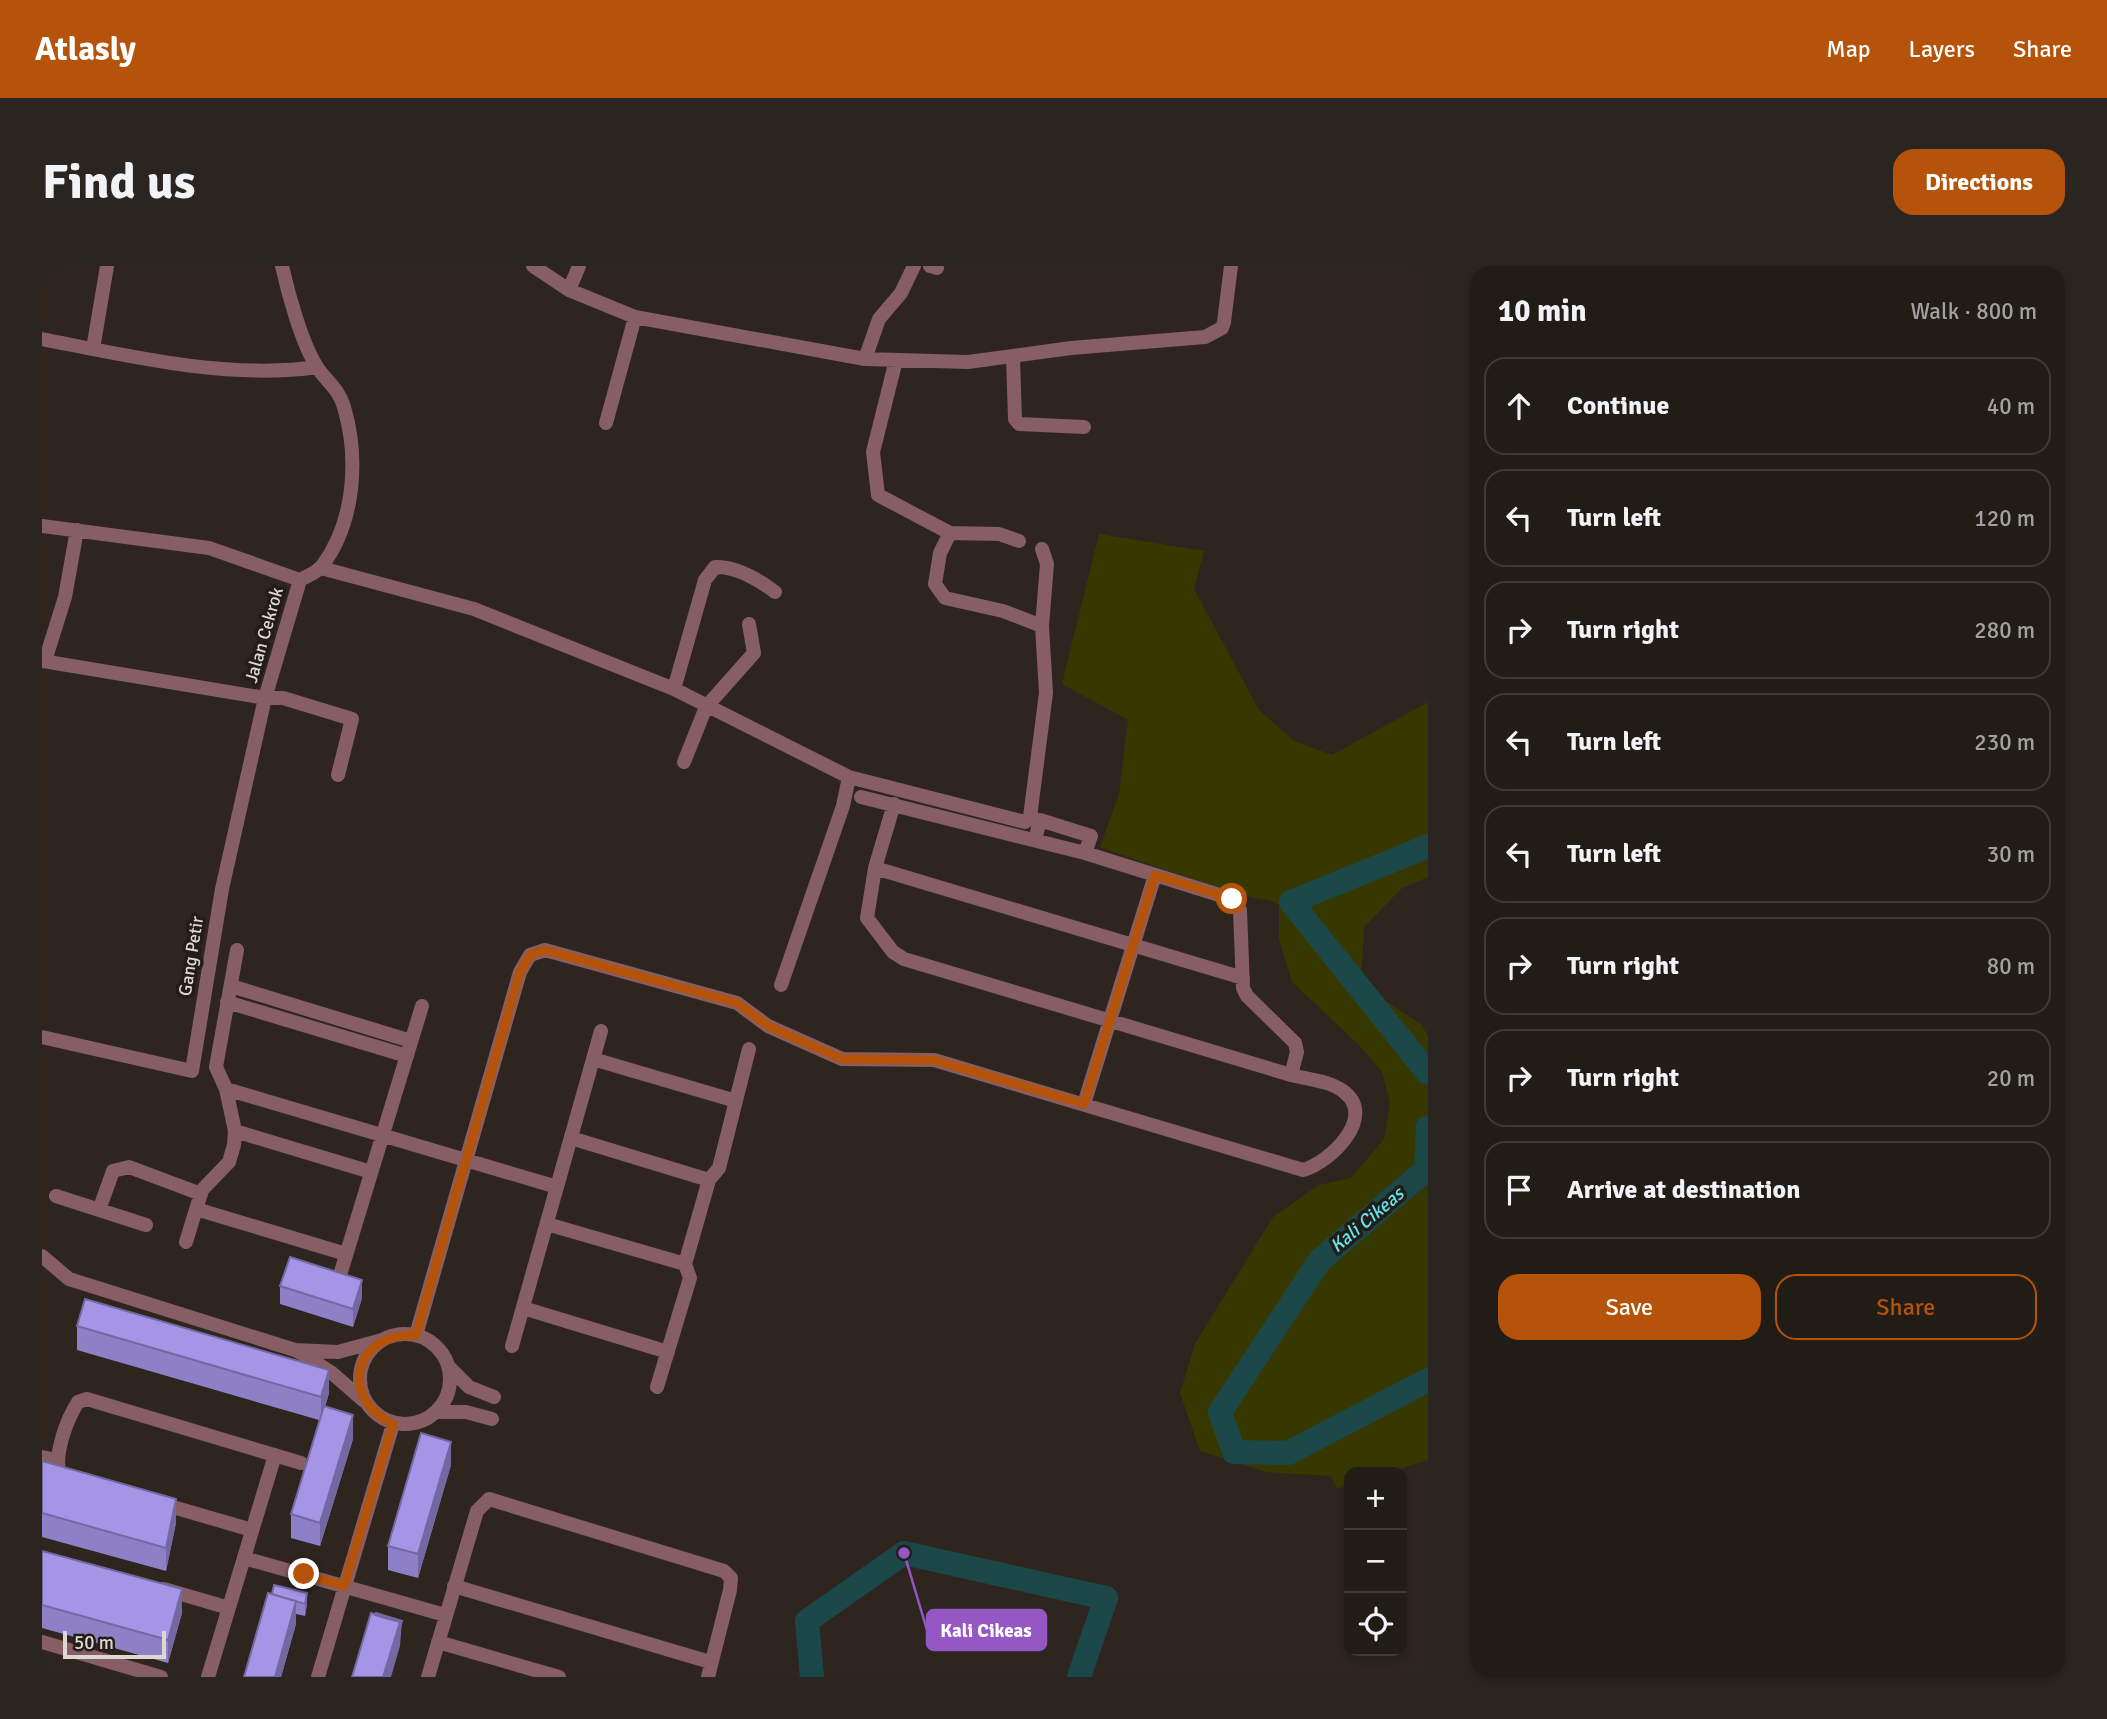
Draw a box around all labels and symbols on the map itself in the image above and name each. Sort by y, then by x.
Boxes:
street label: Jalan Cekrok [240,585,288,685]
route start [1216,883,1247,914]
street label: Gang Petir [174,914,208,998]
water label: Kali Cikeas [1325,1181,1410,1258]
route end [288,1558,319,1589]
callout: Kali Cikeas [927,1610,1046,1650]
text: Kali Cikeas [940,1619,1032,1643]
scale bar [63,1628,166,1660]

